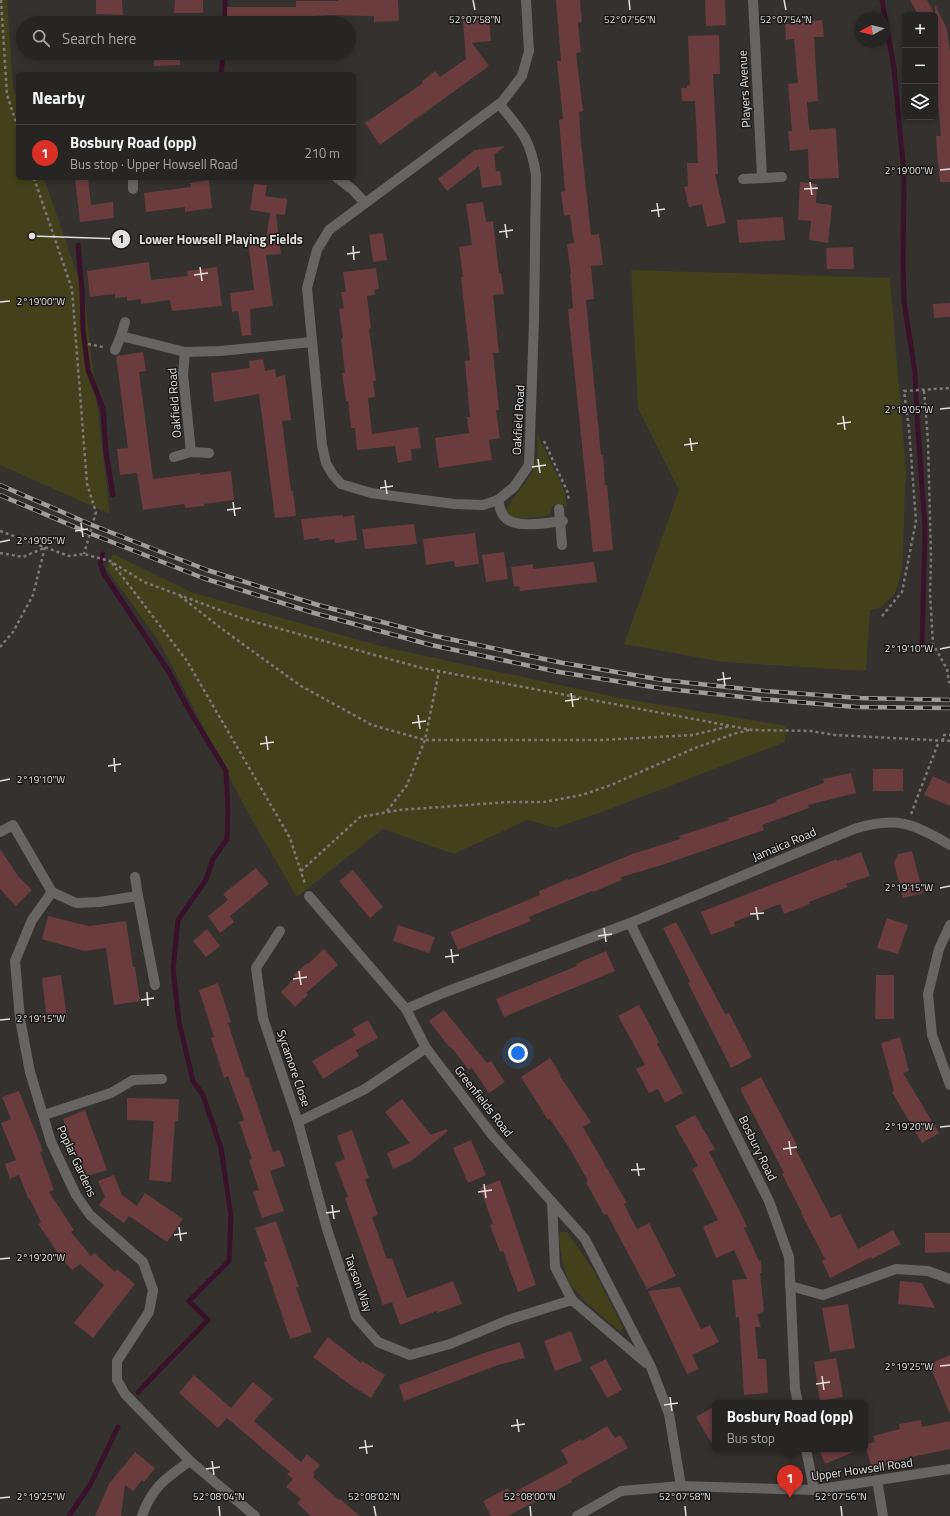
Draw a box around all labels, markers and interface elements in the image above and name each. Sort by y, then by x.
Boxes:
text: 52°07'58"N [449,12,501,27]
text: 52°07'56"N [604,12,656,27]
text: 52°07'54"N [760,12,812,27]
north arrow [854,12,890,48]
map controls [902,12,938,120]
button: + [902,12,938,48]
search box [16,16,356,60]
icon: search [30,27,52,49]
text: Search here [62,27,136,50]
button: − [902,48,938,84]
street label: Players Avenue [732,50,756,128]
button: layers [902,84,938,120]
text: Nearby [32,85,85,111]
text: Bosbury Road (opp) [70,131,196,154]
text: 1 [41,143,49,163]
text: 210 m [304,143,340,163]
text: Bus stop · Upper Howsell Road [70,154,238,174]
text: 2°19'00"W [885,163,933,178]
callout: Lower Howsell Playing Fields [111,226,311,251]
text: 1 [118,229,124,248]
text: Lower Howsell Playing Fields [139,229,303,249]
text: 2°19'00"W [17,294,65,309]
street label: Oakfield Road [162,367,186,439]
street label: Oakfield Road [507,385,529,455]
text: 2°19'05"W [885,402,933,417]
text: 2°19'05"W [17,533,65,548]
text: 2°19'10"W [885,641,933,656]
text: 2°19'10"W [17,772,65,787]
street label: Jamaica Road [749,822,819,866]
text: 2°19'15"W [885,880,933,895]
text: 2°19'15"W [17,1011,65,1026]
street label: Sycamore Close [272,1027,316,1109]
your location [508,1043,528,1063]
street label: Greenfields Road [450,1061,518,1141]
street label: Bosbury Road [734,1112,782,1184]
text: 2°19'20"W [885,1119,933,1134]
street label: Poplar Gardens [52,1122,102,1200]
text: 2°19'20"W [17,1250,65,1265]
street label: Tayson Way [340,1252,378,1315]
text: 2°19'25"W [885,1359,933,1374]
popup [712,1400,868,1452]
text: Bosbury Road (opp) [727,1405,853,1428]
text: Bus stop [727,1428,775,1448]
street label: Upper Howsell Road [810,1452,914,1486]
pin: 1 [777,1465,803,1498]
text: 2°19'25"W [17,1489,65,1504]
text: 52°08'04"N [193,1489,245,1504]
text: 52°08'02"N [348,1489,400,1504]
text: 52°08'00"N [504,1489,556,1504]
text: 52°07'58"N [659,1489,711,1504]
text: 52°07'56"N [815,1489,867,1504]

